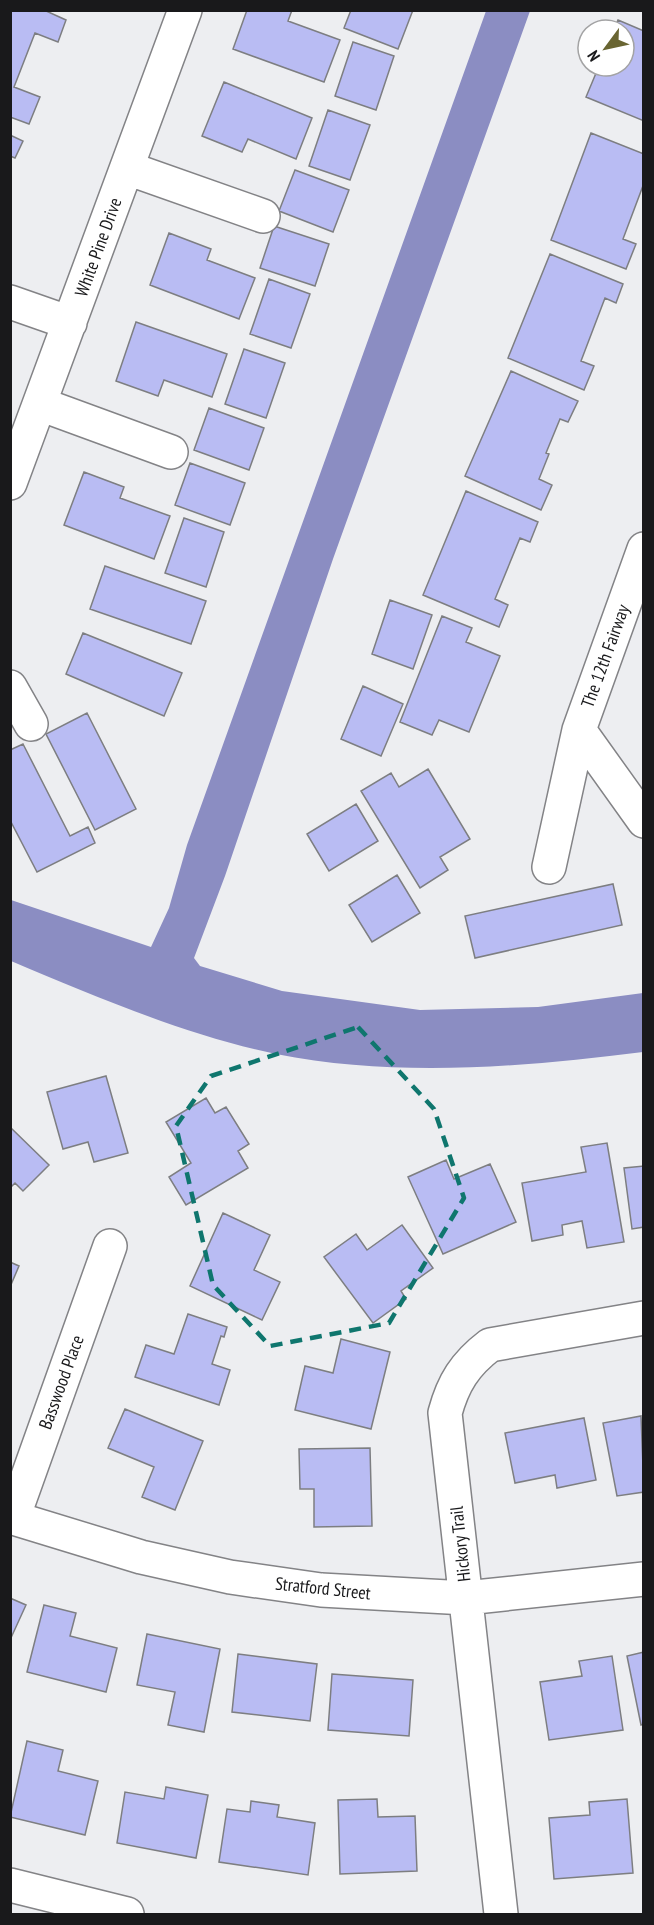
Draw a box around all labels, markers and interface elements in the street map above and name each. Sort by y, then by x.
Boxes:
north arrow [576,18,636,78]
text: N [583,47,604,65]
street label: White Pine Drive [69,194,127,300]
street label: The 12th Fairway [576,601,634,711]
street label: Basswood Place [33,1332,89,1432]
street label: Hickory Trail [445,1504,475,1583]
street label: Stratford Street [274,1572,372,1604]

